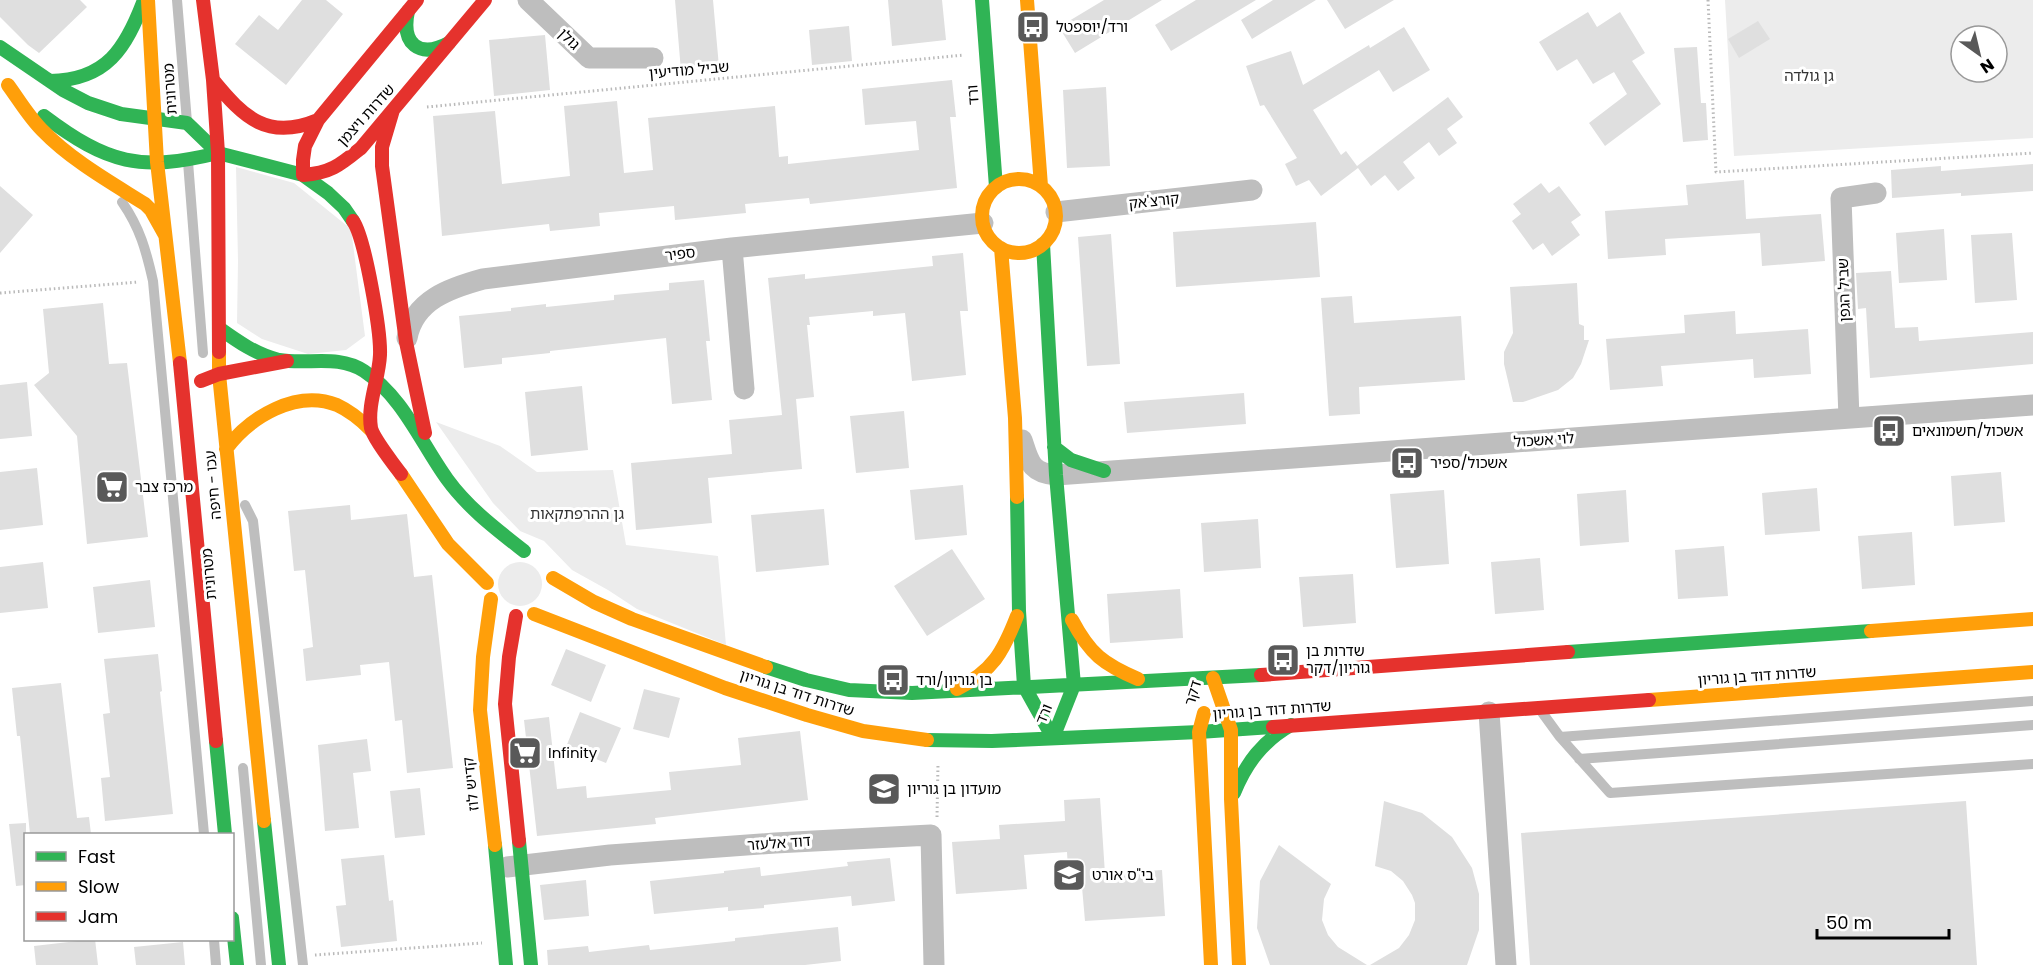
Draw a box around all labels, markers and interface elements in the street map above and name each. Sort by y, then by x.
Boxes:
bus stop icon: ורד/יוספטל [1015,9,1051,45]
place label: ורד/יוספטל [1056,16,1128,37]
street label: גולן [554,23,585,54]
north arrow [1949,24,2009,84]
text: N [1976,53,1999,79]
street label: שביל מודיעין [648,56,730,83]
street label: מטרונית [157,63,182,115]
park label: גן גולדה [1784,65,1834,86]
street label: שדרות ויצמן [332,79,399,150]
street label: ורד [961,84,984,106]
street label: קורצ'אק [1127,187,1180,214]
street label: ספיר [664,241,696,266]
street label: שביל הגפן [1832,258,1855,322]
bus stop icon: אשכול/חשמונאים [1871,413,1907,449]
place label: אשכול/חשמונאים [1912,420,2023,441]
street label: לוי אשכול [1513,427,1575,452]
bus stop icon: אשכול/ספיר [1389,445,1425,481]
street label: עכו - חיפה [199,449,226,521]
place label: אשכול/ספיר [1430,452,1507,473]
supermarket icon: מרכז צבר [94,469,130,505]
place label: מרכז צבר [135,476,193,497]
park label: גן ההרפתקאות [530,503,624,524]
street label: מטרונית [196,547,221,601]
place label: שדרות בן גוריון/דקר [1306,640,1371,678]
bus stop icon: שדרות בן גוריון/דקר [1265,642,1301,678]
street label: שדרות דוד בן גוריון [1697,661,1817,690]
bus stop icon: בן גוריון/ורד [875,662,911,698]
street label: שדרות דוד בן גוריון [737,664,857,721]
place label: בן גוריון/ורד [916,669,993,690]
street label: דקר [1179,678,1206,708]
street label: שדרות דוד בן גוריון [1212,695,1332,724]
street label: ורד [1030,700,1057,727]
supermarket icon: Infinity [507,735,543,771]
place label: Infinity [548,742,598,763]
street label: קדיש לוז [457,756,484,812]
school or university icon: מועדון בן גוריון [866,771,902,807]
place label: מועדון בן גוריון [907,778,1001,799]
street label: דוד אלעזר [746,830,811,855]
legend [24,833,234,941]
text: Fast [78,844,115,869]
school or university icon: בי"ס אורט [1051,857,1087,893]
place label: בי"ס אורט [1092,864,1154,885]
text: Slow [78,874,120,899]
scale bar [1817,902,1949,940]
text: Jam [78,904,118,929]
text: 50 m [1826,910,1872,935]

